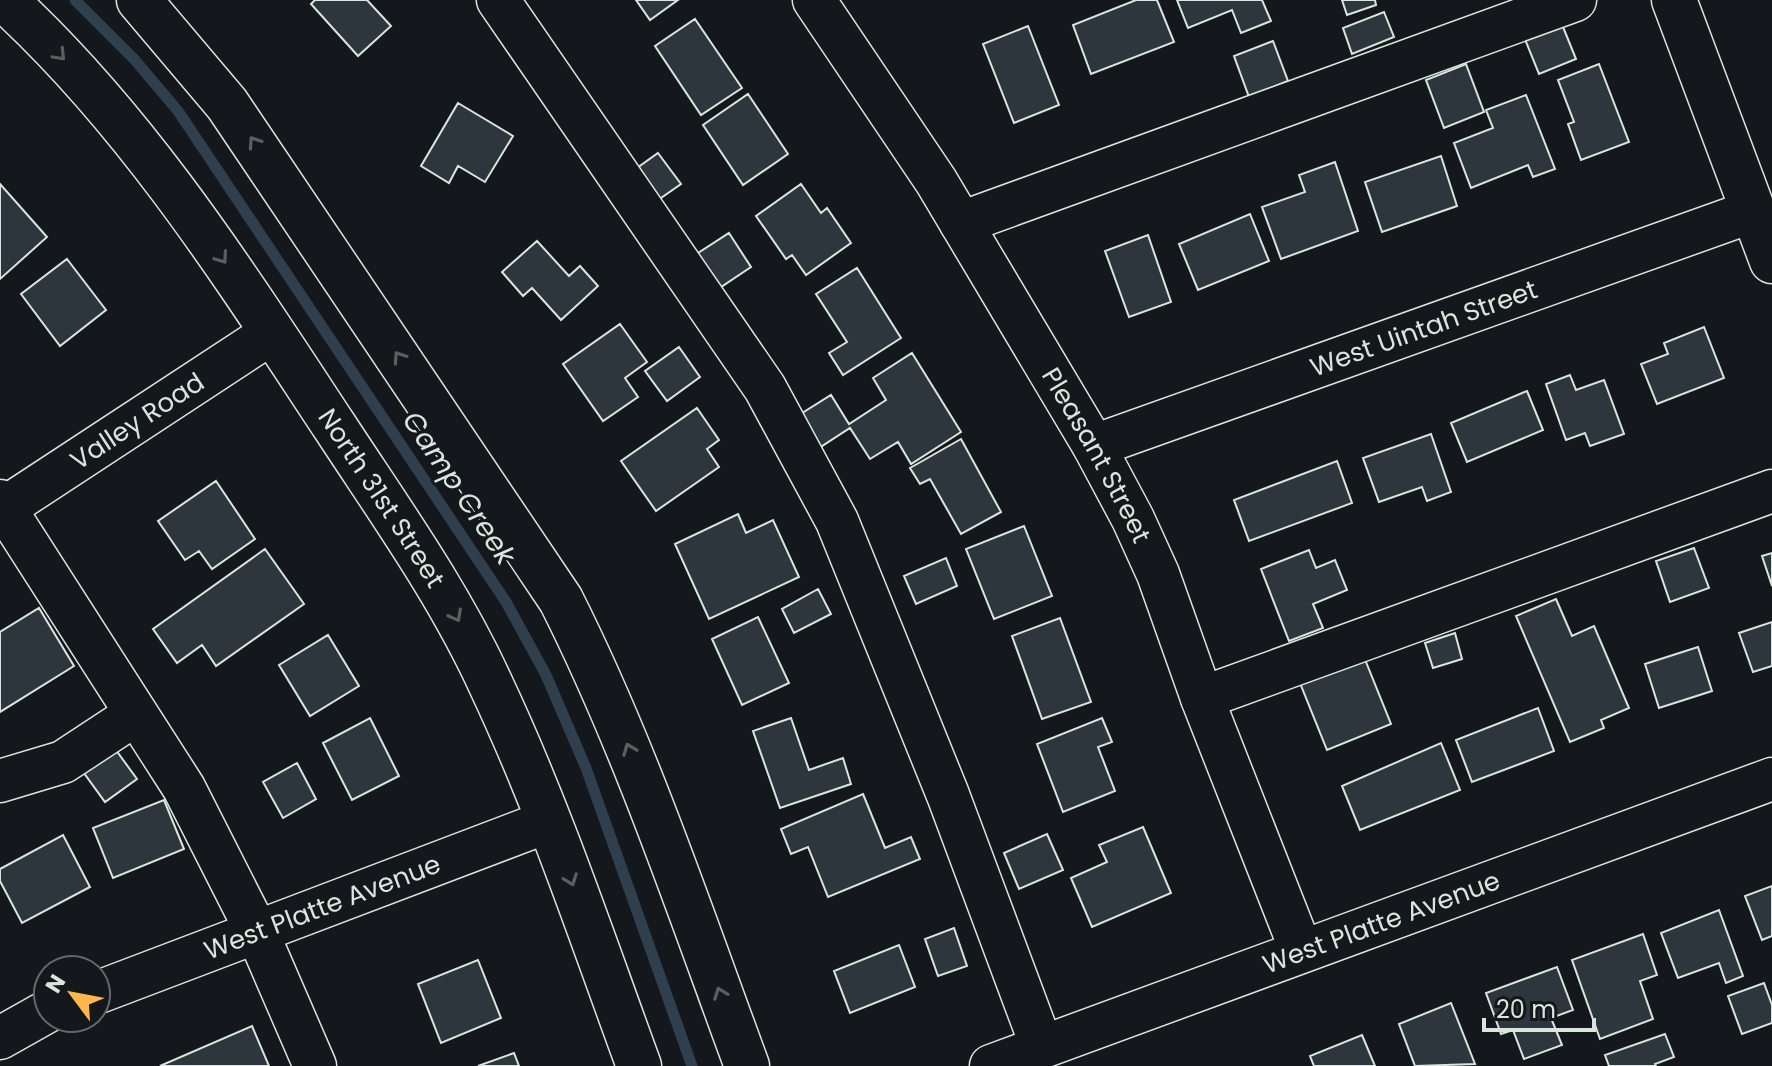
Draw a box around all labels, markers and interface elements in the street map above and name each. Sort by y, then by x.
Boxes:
one-way arrow [51,46,65,60]
one-way arrow [249,136,264,150]
one-way arrow [212,249,227,263]
street label: West Uintah Street [1305,271,1542,386]
one-way arrow [394,352,409,366]
street label: Pleasant Street [1033,361,1159,548]
street label: Valley Road [63,364,211,478]
street label: North 31st Street [310,401,453,595]
water label: Camp Creek [393,403,526,574]
one-way arrow [446,608,461,623]
one-way arrow [622,743,639,757]
street label: West Platte Avenue [199,846,446,968]
street label: West Platte Avenue [1258,862,1505,983]
one-way arrow [561,872,578,886]
north arrow [32,954,112,1034]
text: N [38,968,73,999]
scale bar [1484,982,1594,1032]
one-way arrow [713,987,730,1001]
text: 20 m [1496,993,1556,1026]

